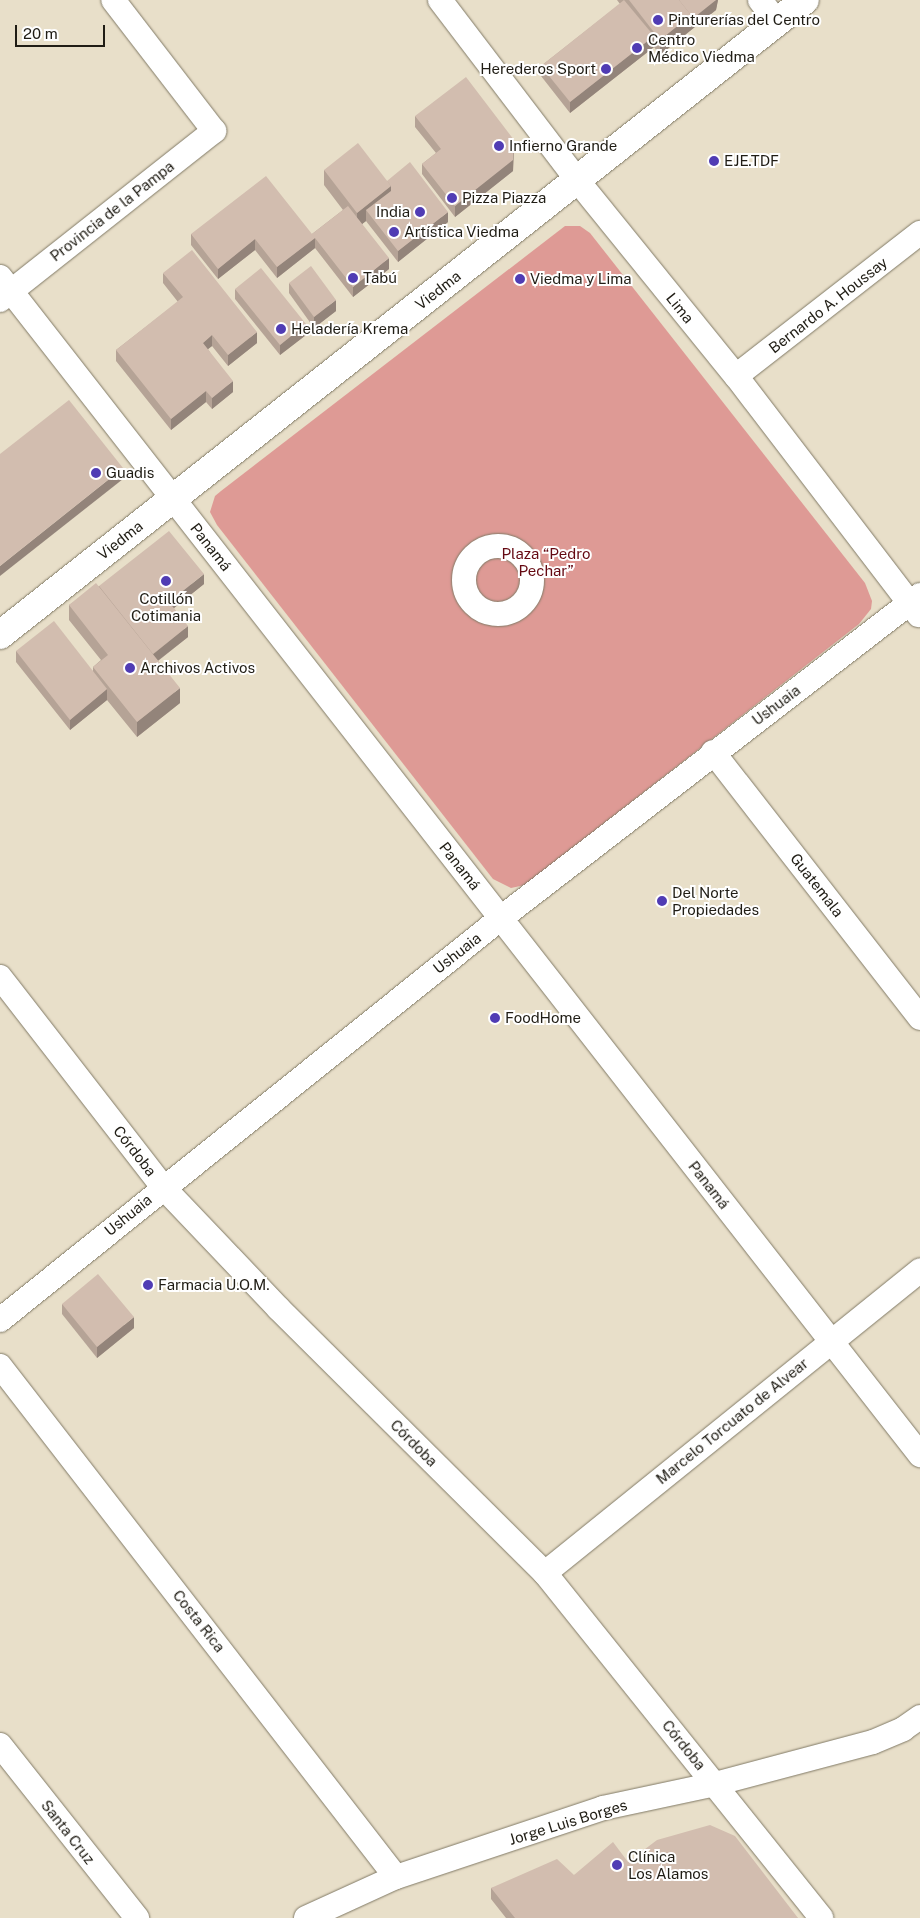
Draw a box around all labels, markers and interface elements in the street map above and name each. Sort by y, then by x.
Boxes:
place label: Pinturerías del Centro [668,11,820,29]
marker: Pinturerías del Centro [652,14,664,26]
scale bar [18,15,108,47]
text: 20 m [23,25,58,42]
place label: Centro Médico Viedma [648,30,755,65]
marker: Centro Médico Viedma [630,41,644,55]
place label: Herederos Sport [480,60,596,78]
marker: Herederos Sport [600,63,612,75]
place label: Infierno Grande [509,137,617,155]
marker: Infierno Grande [493,140,505,152]
place label: EJE.TDF [724,152,779,170]
marker: EJE.TDF [708,155,720,167]
street label: Provincia de la Pampa [46,157,178,265]
place label: Pizza Piazza [462,189,546,207]
marker: Pizza Piazza [446,192,458,204]
place label: India [376,203,410,221]
marker: India [414,206,426,218]
place label: Artística Viedma [404,223,519,241]
marker: Artística Viedma [388,226,400,238]
street label: Bernardo A. Houssay [765,253,891,357]
street label: Viedma [412,267,464,313]
place label: Tabú [363,269,397,287]
place label: Viedma y Lima [530,270,632,288]
marker: Tabú [347,272,359,284]
marker: Viedma y Lima [514,273,526,285]
street label: Lima [662,289,698,327]
place label: Heladería Krema [291,320,408,338]
marker: Heladería Krema [275,323,287,335]
place label: Guadis [106,464,154,482]
marker: Guadis [90,467,102,479]
street label: Viedma [94,517,146,563]
street label: Panamá [187,519,235,575]
park label: Plaza “Pedro Pechar” [502,544,590,579]
marker: Cotillón Cotimania [160,575,172,587]
place label: Cotillón Cotimania [131,589,201,624]
place label: Archivos Activos [140,659,255,677]
marker: Archivos Activos [124,662,136,674]
street label: Ushuaia [748,681,804,729]
street label: Panamá [436,838,484,894]
street label: Guatemala [787,850,847,920]
place label: Del Norte Propiedades [672,883,759,918]
marker: Del Norte Propiedades [656,895,668,907]
street label: Ushuaia [429,929,485,977]
place label: FoodHome [505,1009,581,1027]
marker: FoodHome [489,1012,501,1024]
street label: Córdoba [110,1122,160,1180]
street label: Panamá [685,1157,733,1213]
street label: Ushuaia [101,1190,155,1240]
place label: Farmacia U.O.M. [158,1276,270,1294]
marker: Farmacia U.O.M. [142,1279,154,1291]
street label: Marcelo Torcuato de Alvear [652,1354,812,1488]
street label: Córdoba [387,1416,441,1470]
street label: Costa Rica [169,1586,229,1656]
street label: Córdoba [658,1716,710,1774]
street label: Jorge Luis Borges [507,1795,629,1849]
street label: Santa Cruz [37,1796,99,1868]
place label: Clínica Los Alamos [628,1847,708,1882]
marker: Clínica Los Alamos [610,1858,624,1872]

